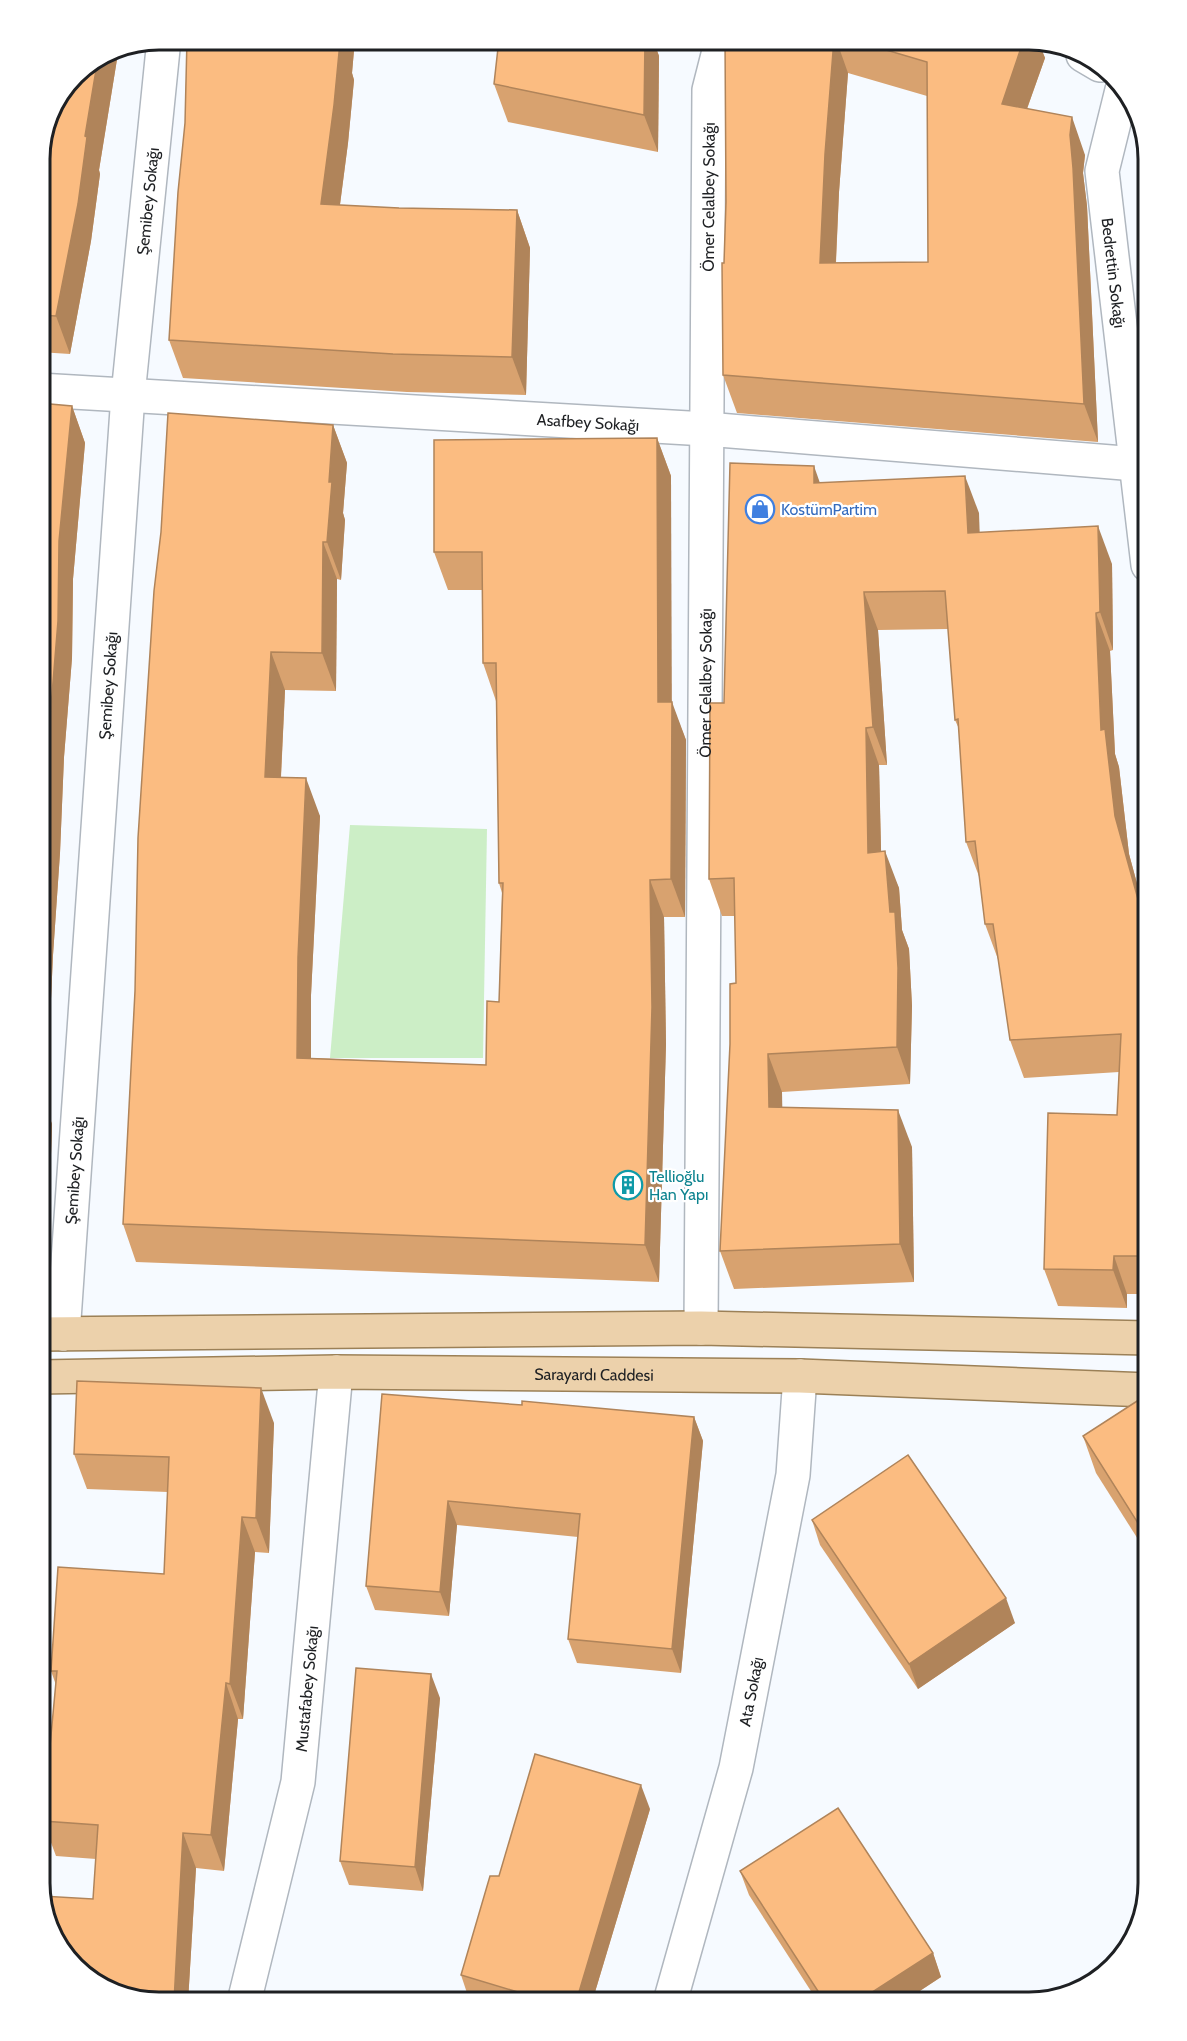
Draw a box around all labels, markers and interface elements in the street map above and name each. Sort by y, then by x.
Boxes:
street label: Ömer Celalbey Sokağı [698,122,718,272]
street label: Şemibey Sokağı [133,147,162,256]
street label: Bedrettin Sokağı [1098,217,1130,329]
street label: Asafbey Sokağı [536,410,640,435]
shop icon: KostümPartim [744,493,776,525]
place label: KostümPartim [781,500,877,519]
street label: Ömer Celalbey Sokağı [695,608,715,758]
street label: Şemibey Sokağı [95,631,121,740]
street label: Şemibey Sokağı [61,1116,88,1225]
place label: Tellioğlu Han Yapı [649,1167,708,1204]
building icon: Tellioğlu Han Yapı [612,1169,644,1201]
street label: Sarayardı Caddesi [534,1364,654,1384]
street label: Mustafabey Sokağı [291,1625,322,1753]
street label: Ata Sokağı [735,1655,767,1728]

